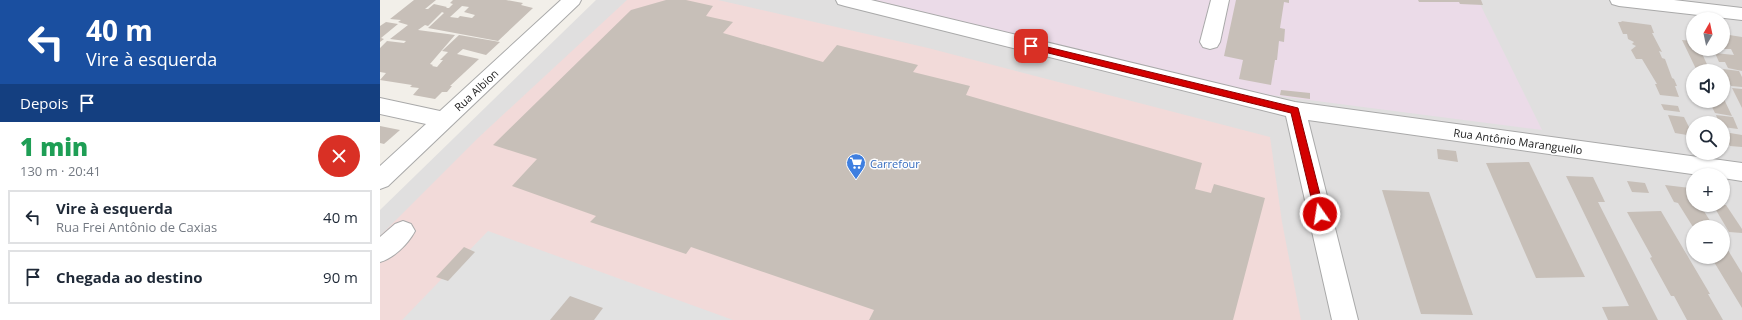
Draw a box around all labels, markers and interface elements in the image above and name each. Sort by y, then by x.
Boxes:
text: 40 m [86,11,153,49]
north arrow [1686,12,1730,56]
map controls [1686,12,1730,264]
icon: left [20,16,72,68]
pin [1014,29,1048,63]
icon: arrive [1020,35,1042,57]
text: Vire à esquerda [86,47,217,71]
button: sound [1686,64,1730,108]
street label: Rua Albion [451,66,501,114]
icon: arrive [76,92,98,114]
text: Depois [20,93,68,113]
button: search [1686,116,1730,160]
street label: Rua Antônio Maranguello [1453,125,1584,158]
text: 1 min [20,130,88,163]
button: close [318,135,360,177]
supermarket icon: Carrefour [845,152,867,180]
place label: Carrefour [870,156,920,171]
text: 130 m · 20:41 [20,162,101,180]
button: + [1686,168,1730,212]
position arrow [1299,193,1341,235]
text: Vire à esquerda [56,198,173,218]
icon: left [22,206,44,228]
text: 40 m [323,207,358,227]
text: Rua Frei Antônio de Caxias [56,218,217,236]
button: − [1686,220,1730,264]
icon: arrive [22,266,44,288]
text: Chegada ao destino [56,267,203,287]
text: 90 m [323,267,358,287]

